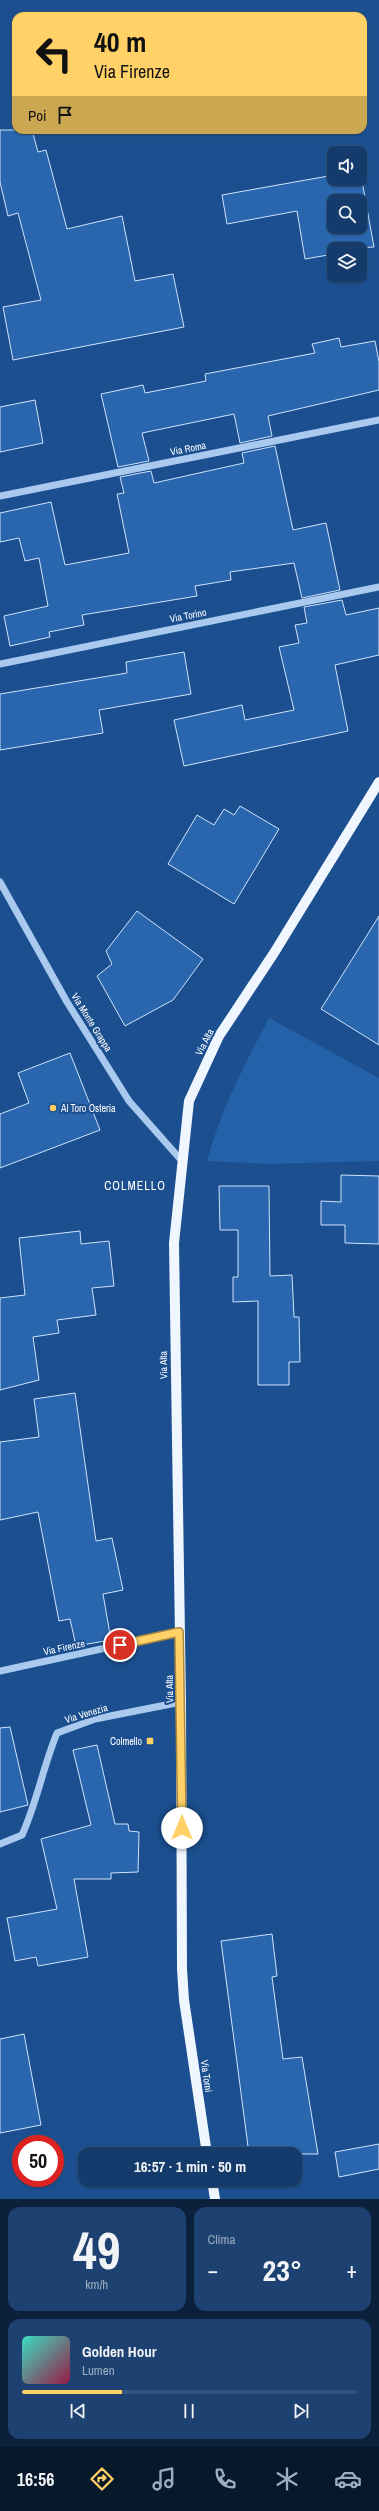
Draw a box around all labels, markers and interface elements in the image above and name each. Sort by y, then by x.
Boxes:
text: 40 m [94,23,146,61]
icon: left [28,28,80,80]
text: Via Firenze [94,59,170,84]
icon: arrive [54,104,76,126]
text: Poi [28,105,46,126]
map controls [327,146,367,282]
button: sound [327,146,367,186]
button: search [327,194,367,234]
button: layers [327,242,367,282]
street label: Via Roma [169,439,208,458]
street label: Via Torino [169,605,208,625]
street label: Via Monte Grappa [68,990,115,1054]
street label: Via Alta [192,1026,217,1058]
place label: Al Toro Osteria [60,1102,116,1115]
marker: Al Toro Osteria [48,1103,58,1113]
district label: COLMELLO [104,1178,166,1194]
street label: Via Alta [157,1350,170,1379]
pin [103,1628,137,1662]
icon: arrive [109,1634,131,1656]
street label: Via Firenze [42,1637,87,1658]
street label: Via Alta [163,1674,176,1703]
street label: Via Venezia [63,1701,110,1726]
place label: Colmello [110,1735,142,1748]
marker: Colmello [145,1736,155,1746]
position arrow [161,1807,203,1849]
street label: Via Torni [198,2059,215,2093]
speed limit sign: 50 [12,2135,64,2187]
text: 16:57 · 1 min · 50 m [134,2156,246,2177]
text: 49 [73,2215,120,2285]
text: Clima [208,2231,235,2248]
text: 23° [263,2250,302,2290]
text: − [208,2255,218,2285]
text: + [346,2255,357,2285]
text: km/h [85,2276,108,2293]
text: Golden Hour [82,2341,157,2362]
text: Lumen [82,2362,115,2379]
icon: previous [67,2400,89,2422]
icon: pause [178,2400,200,2422]
icon: next [290,2400,312,2422]
icon: directions [88,2465,116,2493]
icon: music [150,2465,178,2493]
icon: phone [211,2465,239,2493]
icon: climate [273,2465,301,2493]
icon: car [334,2465,362,2493]
text: 16:56 [17,2467,55,2492]

